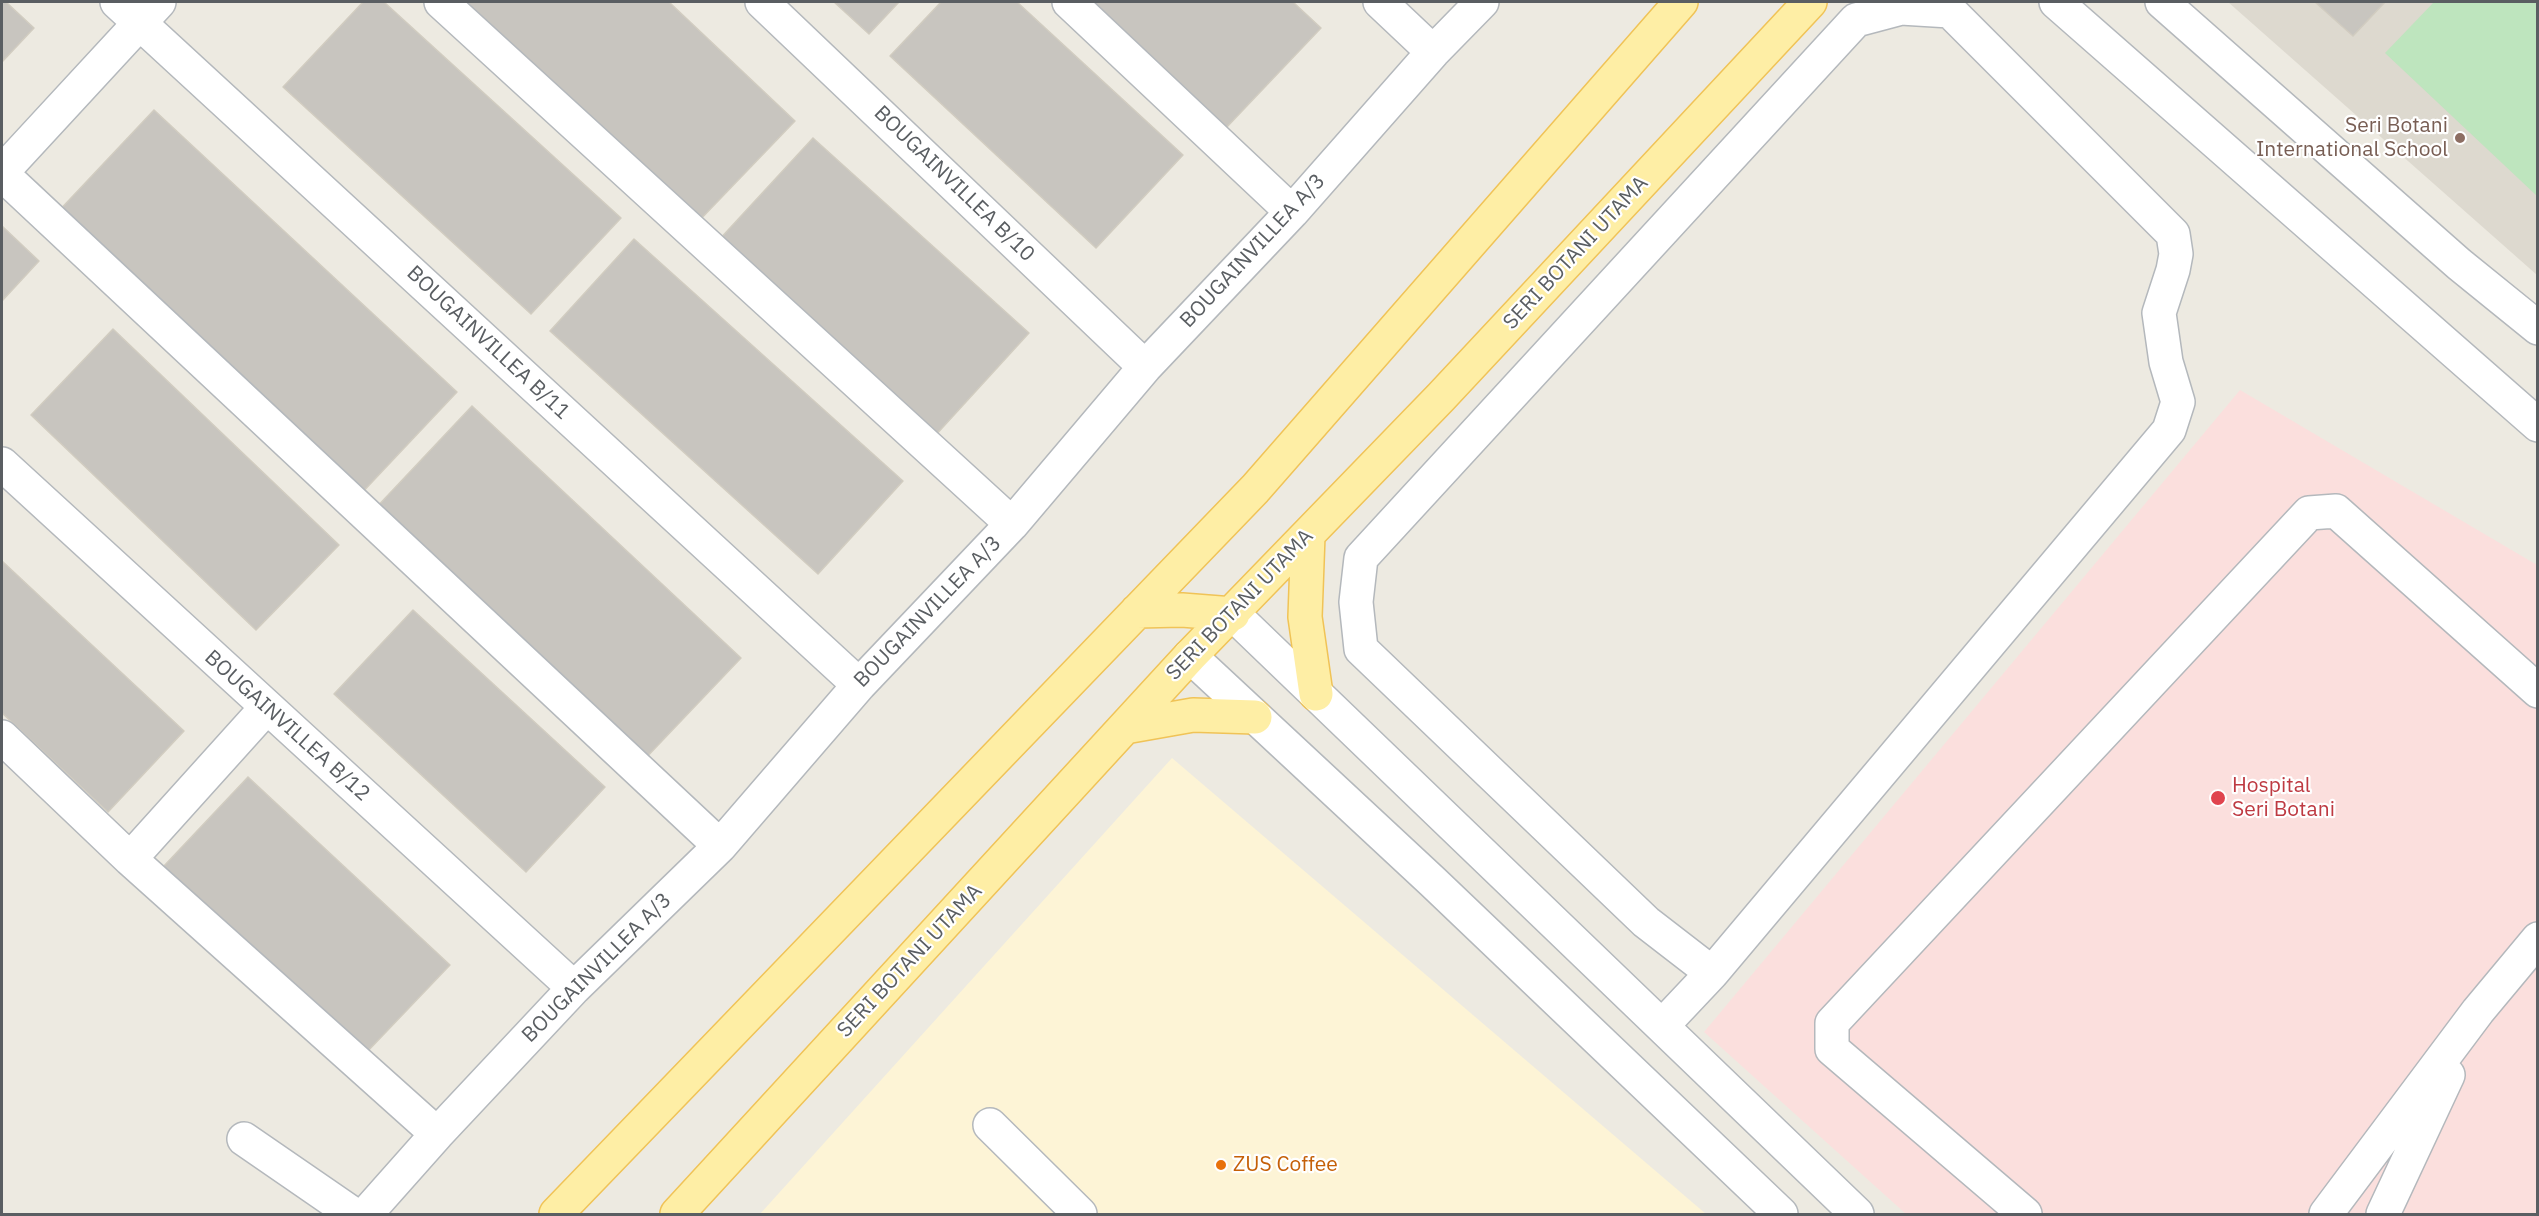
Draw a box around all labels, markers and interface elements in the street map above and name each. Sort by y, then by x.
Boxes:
street label: BOUGAINVILLEA B/10 [868,101,1040,267]
place label: Seri Botani International School [2256,113,2448,163]
marker: Seri Botani International School [2453,131,2467,145]
street label: BOUGAINVILLEA A/3 [1175,169,1331,333]
street label: SERI BOTANI UTAMA [1498,171,1654,335]
street label: BOUGAINVILLEA B/11 [401,261,575,425]
street label: SERI BOTANI UTAMA [1161,524,1319,686]
street label: BOUGAINVILLEA A/3 [849,531,1007,693]
street label: BOUGAINVILLEA B/12 [199,645,375,807]
place label: Hospital Seri Botani [2232,773,2335,823]
marker: Hospital Seri Botani [2209,789,2227,807]
street label: SERI BOTANI UTAMA [832,879,988,1043]
street label: BOUGAINVILLEA A/3 [517,888,677,1048]
place label: ZUS Coffee [1233,1152,1338,1178]
marker: ZUS Coffee [1214,1158,1228,1172]

